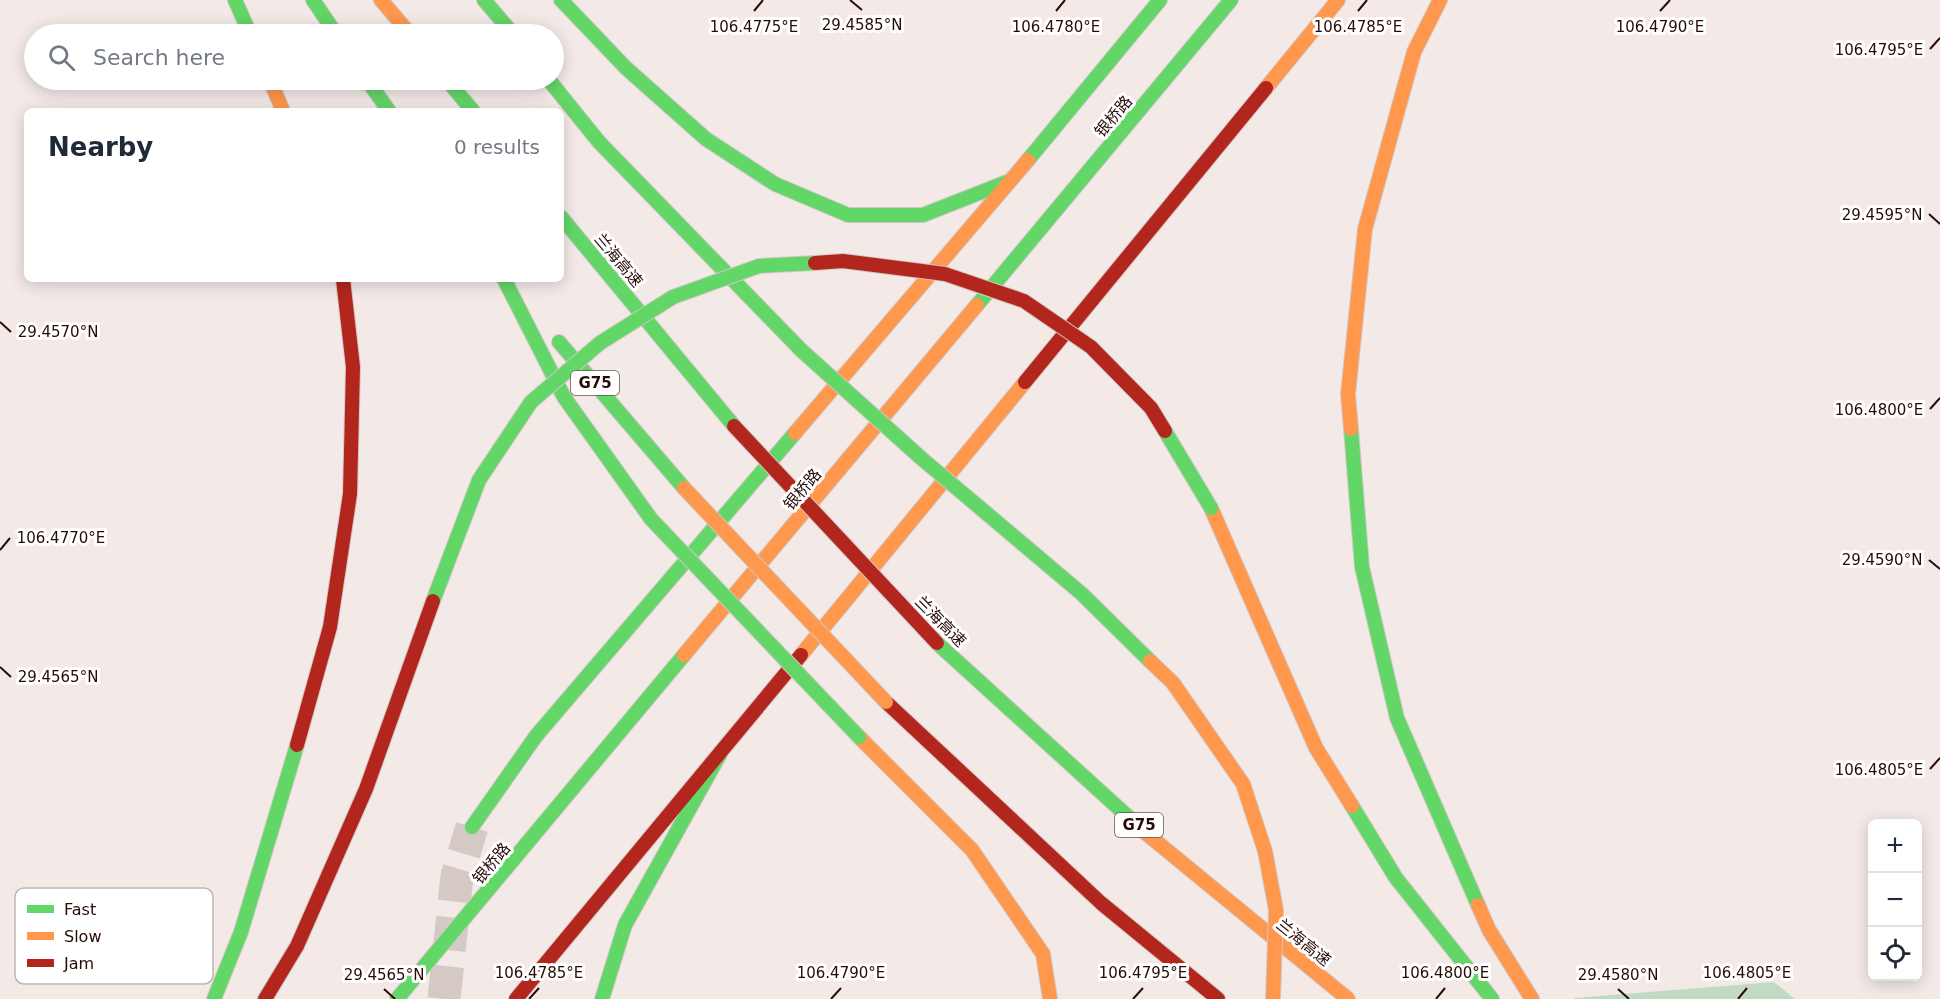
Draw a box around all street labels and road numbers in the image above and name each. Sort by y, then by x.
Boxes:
street label: 银桥路 [1091,92,1136,141]
street label: 兰海高速 [591,230,646,291]
road number: G75 [571,371,619,395]
street label: 银桥路 [780,465,825,514]
street label: 兰海高速 [911,592,970,651]
road number: G75 [1115,813,1163,837]
street label: 银桥路 [469,839,514,888]
street label: 兰海高速 [1273,915,1335,970]

